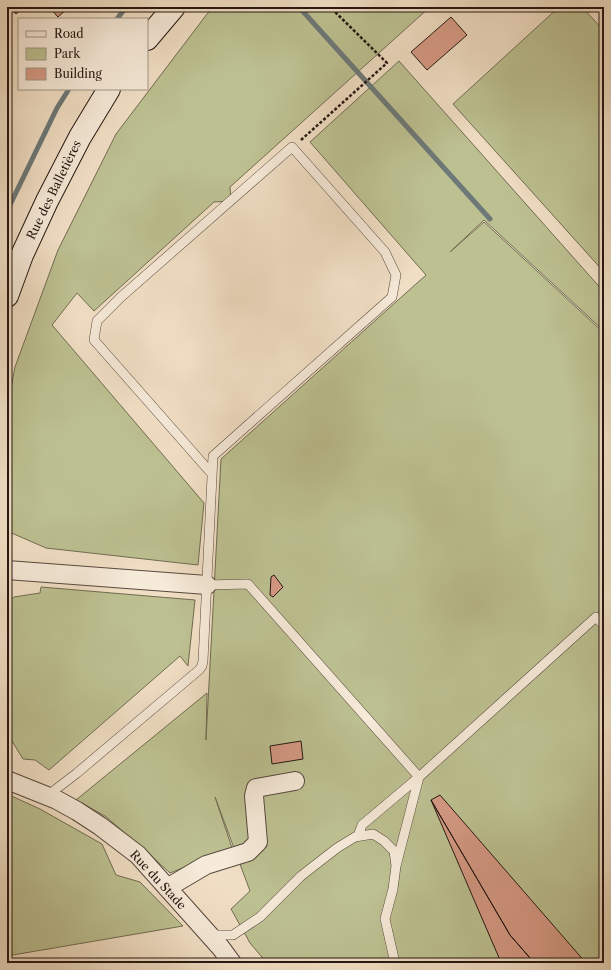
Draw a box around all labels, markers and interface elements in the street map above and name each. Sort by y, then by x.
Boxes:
legend [18,18,148,90]
text: Road [54,26,84,41]
text: Park [54,46,81,61]
text: Building [54,66,102,81]
street label: Rue des Balletières [23,138,84,242]
street label: Rue du Stade [127,847,190,913]

